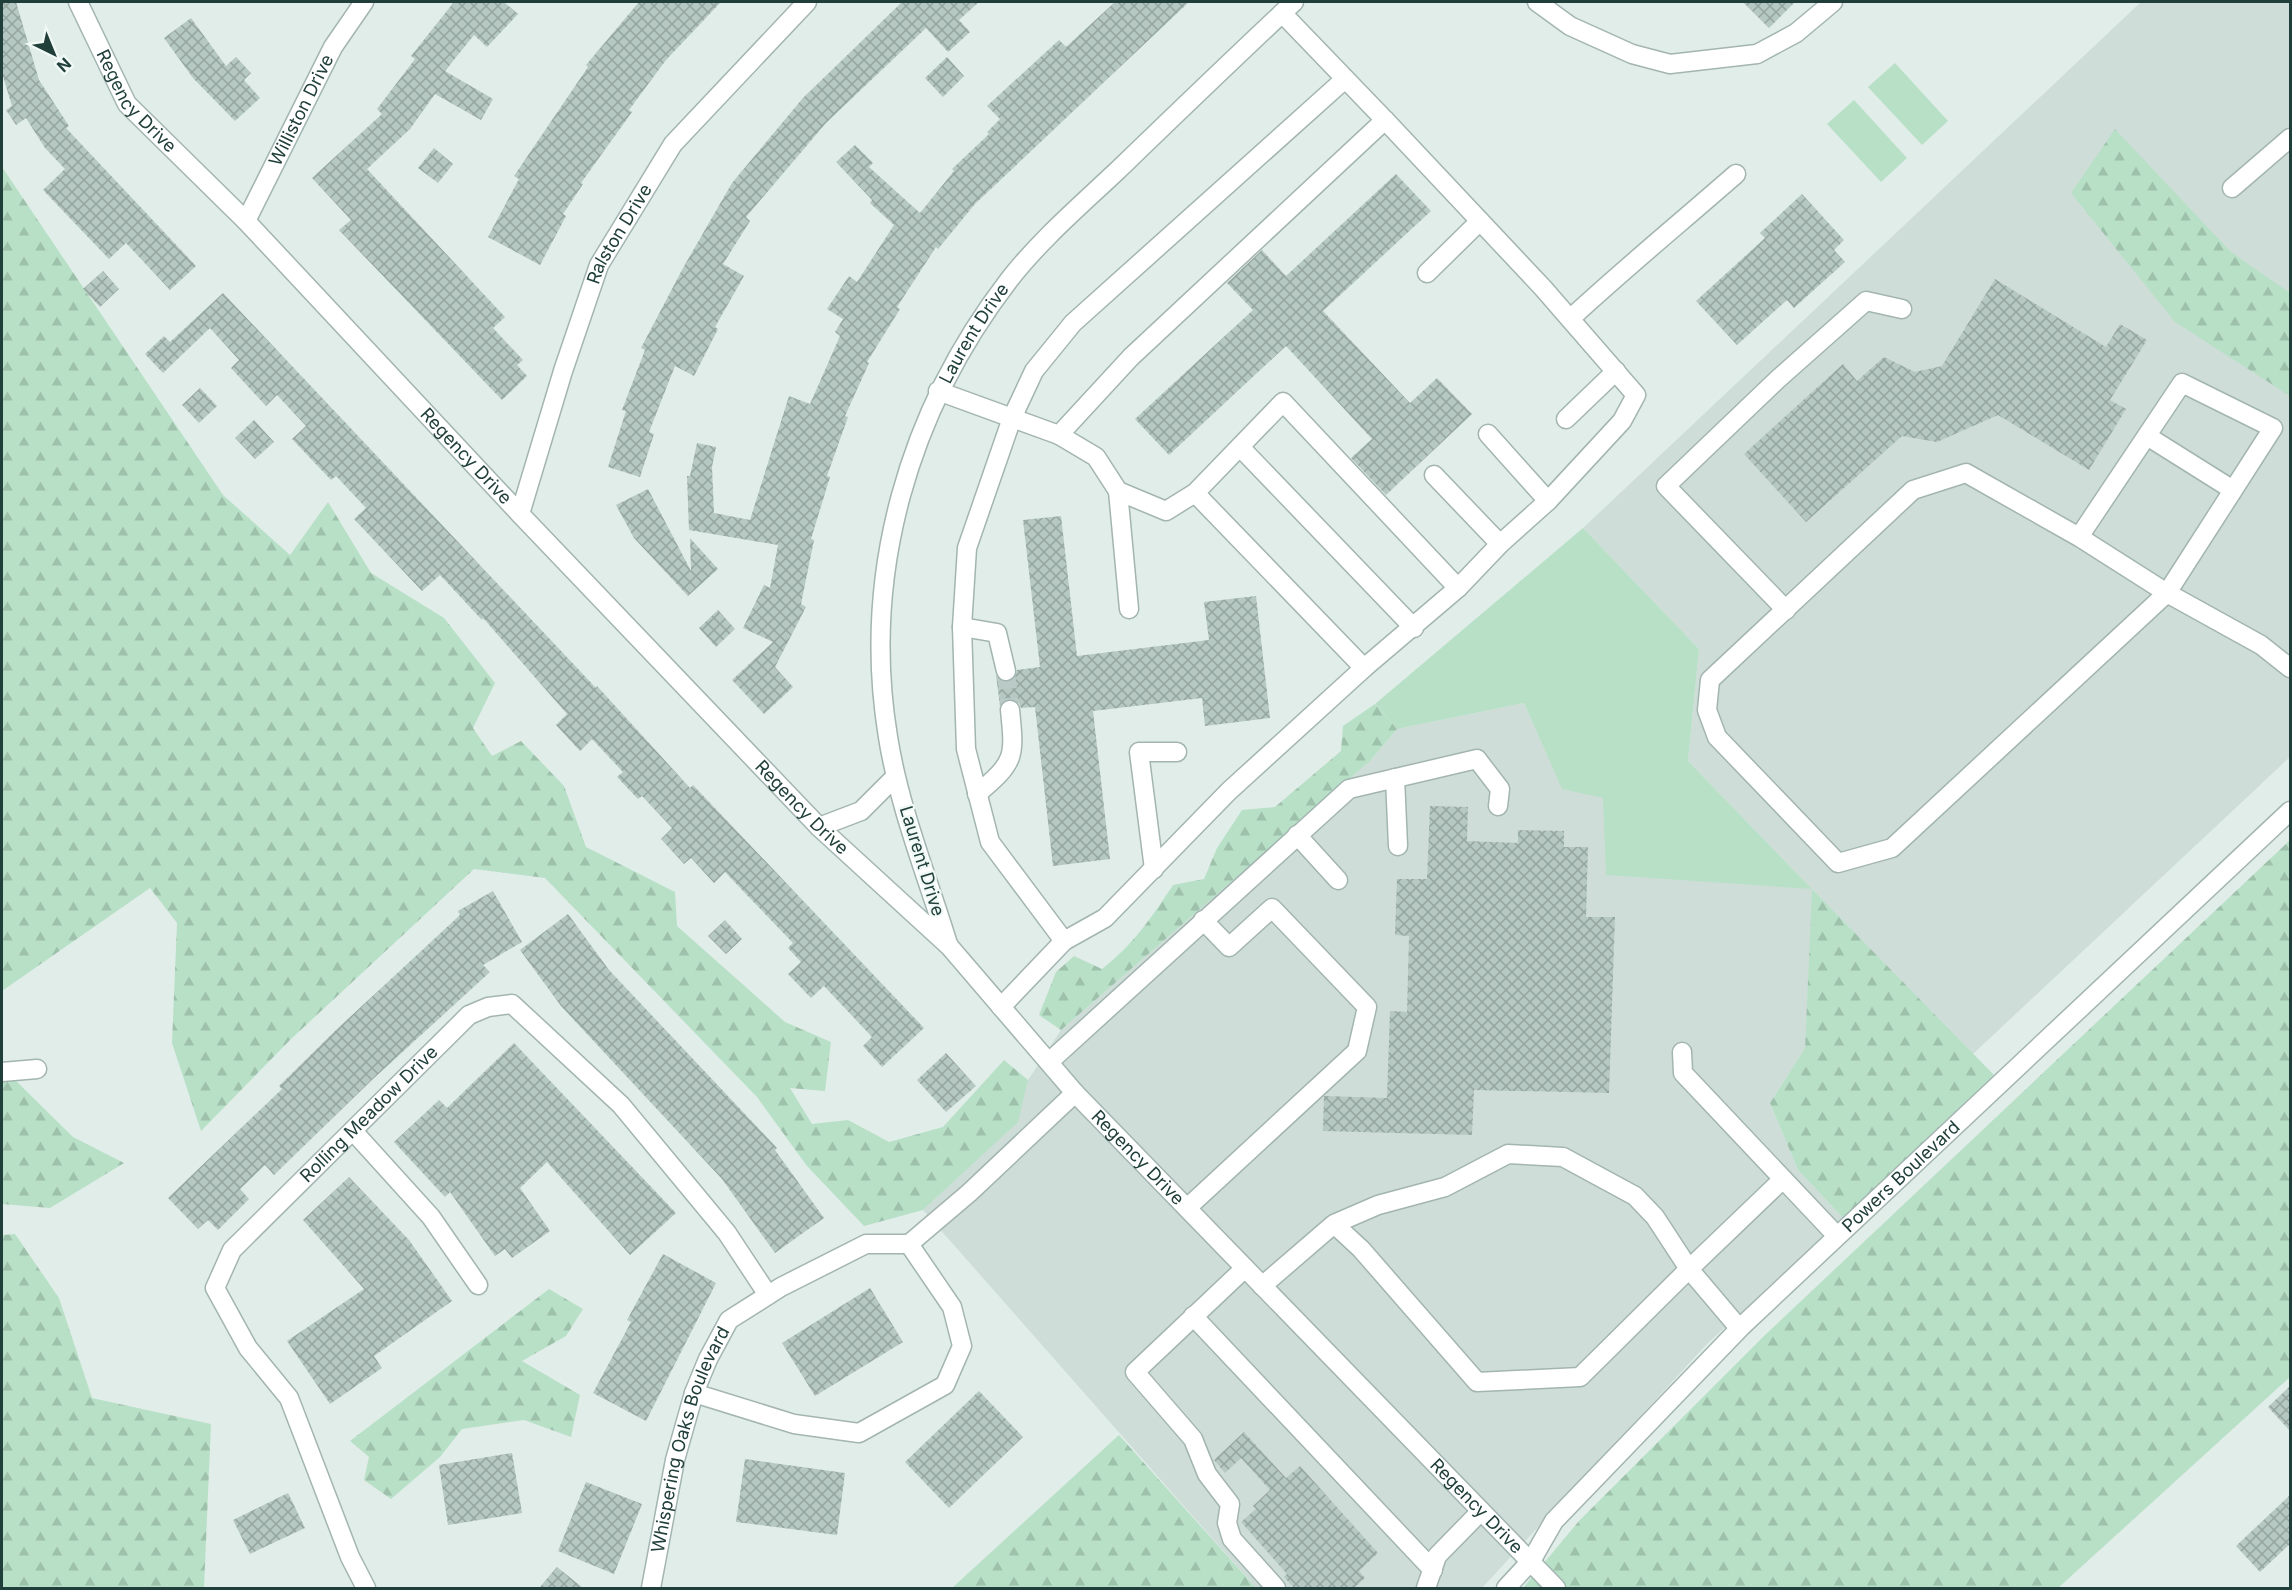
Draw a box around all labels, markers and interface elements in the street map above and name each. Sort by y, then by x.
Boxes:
north arrow [24,24,84,84]
street label: Regency Drive [92,46,181,157]
street label: Williston Drive [264,51,338,169]
text: N [53,53,76,76]
street label: Ralston Drive [582,180,656,287]
street label: Laurent Drive [935,279,1013,387]
street label: Regency Drive [416,403,516,508]
street label: Regency Drive [751,756,853,859]
street label: Laurent Drive [896,803,949,919]
street label: Rolling Meadow Drive [296,1041,442,1186]
street label: Regency Drive [1087,1106,1189,1209]
street label: Powers Boulevard [1838,1116,1964,1236]
street label: Whispering Oaks Boulevard [647,1323,734,1554]
street label: Regency Drive [1426,1454,1528,1558]

